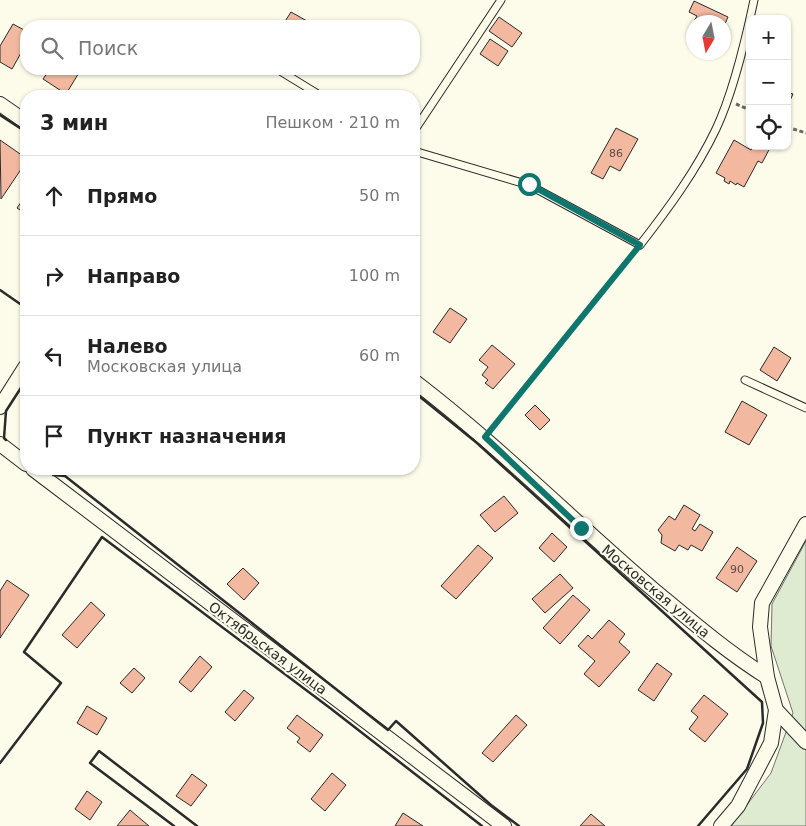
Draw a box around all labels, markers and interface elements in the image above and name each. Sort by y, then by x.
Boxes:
north arrow [686,15,731,60]
map controls [746,15,791,150]
button: + [746,15,791,60]
search box [20,20,420,75]
icon: search [38,34,66,62]
text: Поиск [78,37,138,59]
button: − [746,60,791,105]
button: locate [746,105,791,150]
text: 3 мин [40,111,108,135]
text: Пешком · 210 m [265,113,400,132]
house number: 86 [609,147,623,160]
route start [518,173,541,196]
icon: ahead [40,182,68,210]
text: Прямо [87,185,157,207]
text: 50 m [359,186,400,205]
icon: right [40,262,68,290]
text: Направо [87,265,180,287]
text: 100 m [349,266,400,285]
text: Налево [87,335,168,357]
icon: left [40,342,68,370]
text: 60 m [359,346,400,365]
text: Московская улица [87,357,242,376]
icon: arrive [40,422,68,450]
text: Пункт назначения [87,425,286,447]
route end [570,517,593,540]
street label: Московская улица [599,541,713,641]
house number: 90 [730,563,744,576]
street label: Октябрьская улица [206,598,330,698]

